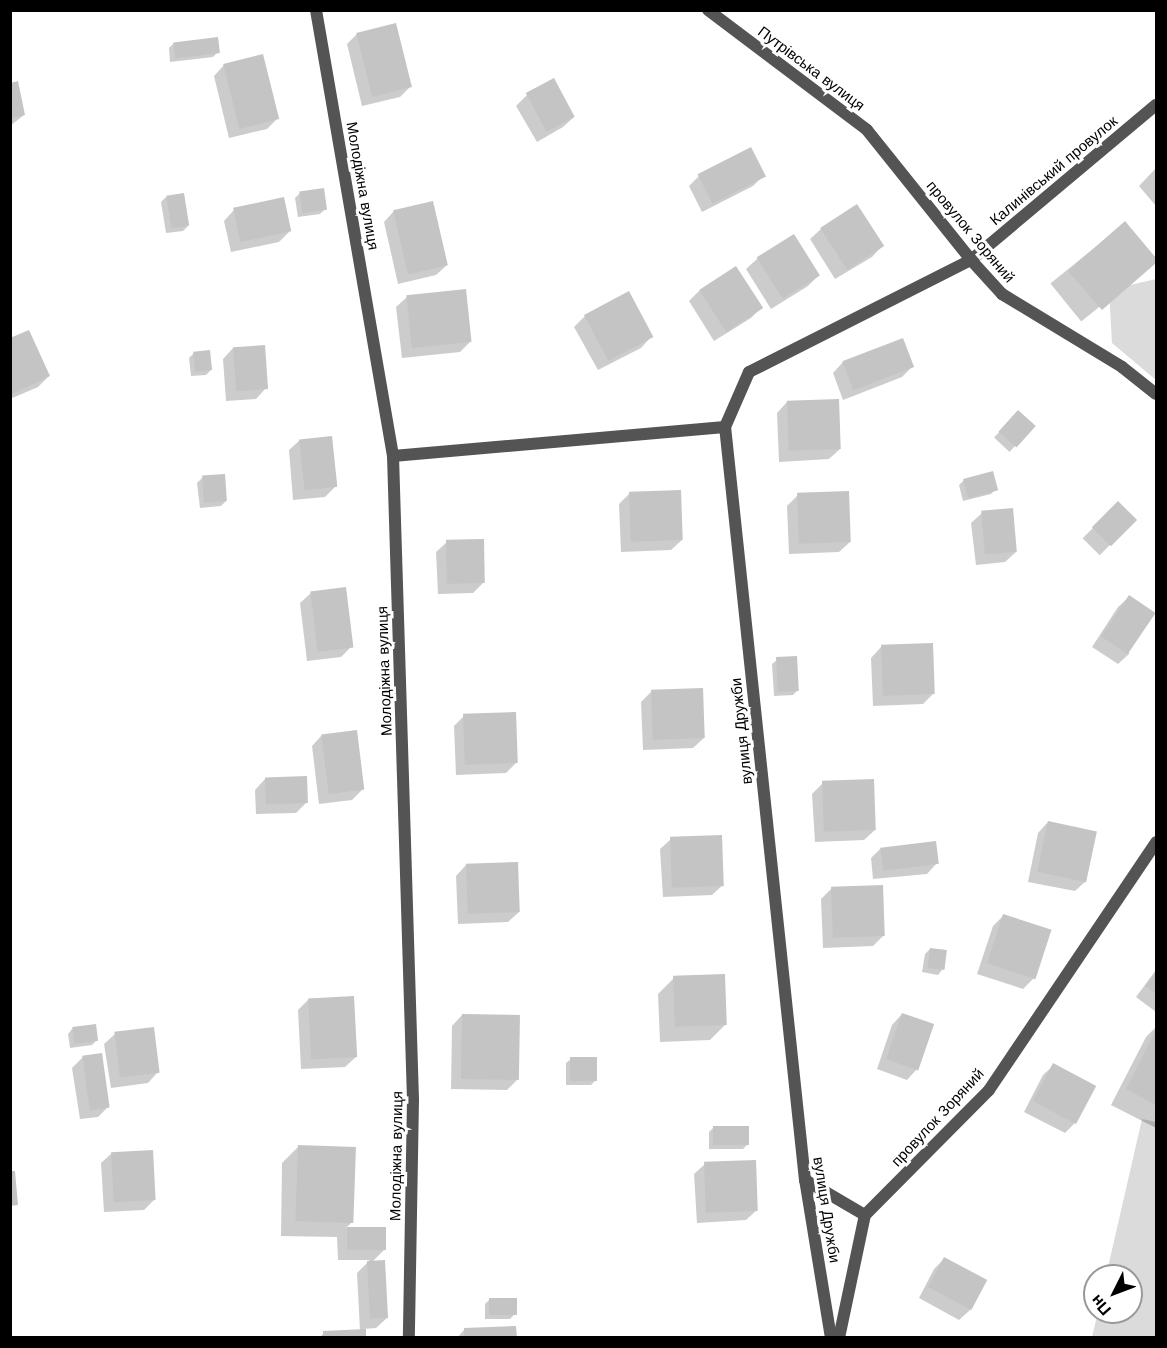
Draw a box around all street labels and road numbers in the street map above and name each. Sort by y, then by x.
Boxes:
street label: Путрівська вулиця [754,23,868,115]
street label: Калинівський провулок [987,112,1121,230]
street label: Молодіжна вулиця [342,120,382,252]
street label: провулок Зоряний [922,177,1018,287]
street label: Молодіжна вулиця [374,606,396,736]
street label: вулиця Дружби [727,677,757,785]
street label: провулок Зоряний [888,1065,988,1171]
street label: Молодіжна вулиця [387,1091,407,1221]
street label: вулиця Дружби [809,1156,843,1264]

